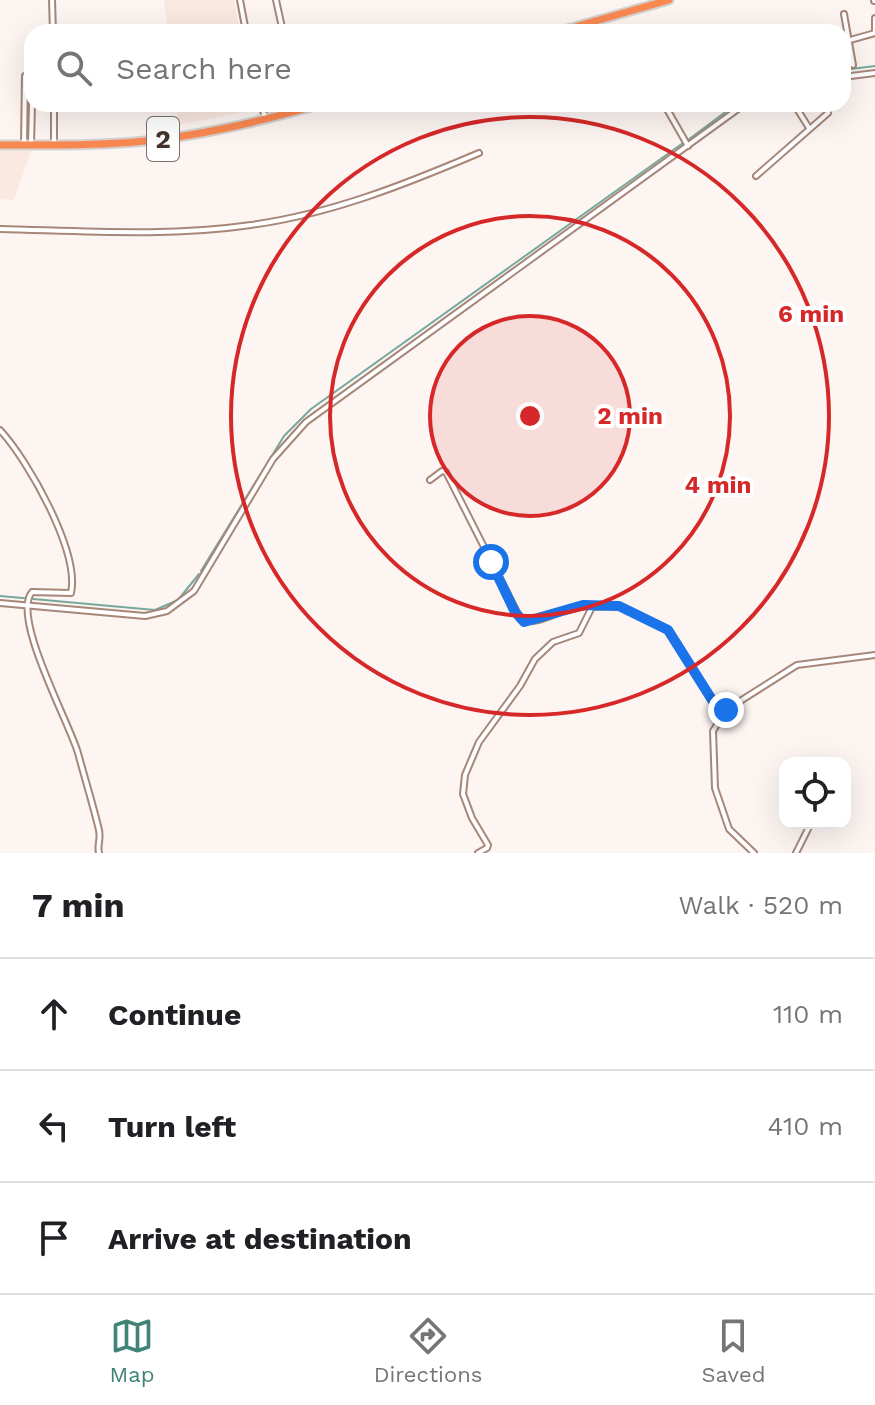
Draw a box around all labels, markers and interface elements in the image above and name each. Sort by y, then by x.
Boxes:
search box [24,24,851,112]
icon: search [52,46,96,90]
text: Search here [116,51,292,86]
road number: 2 [147,117,179,161]
text: 6 min [778,300,844,328]
centre of rings [516,402,544,430]
text: 2 min [597,402,663,430]
text: 4 min [685,471,751,499]
route start [473,544,509,580]
route end [708,692,744,728]
map controls [779,757,851,829]
button: locate [779,757,851,829]
text: 7 min [32,885,125,925]
text: Walk · 520 m [678,890,843,920]
icon: ahead [32,992,76,1036]
text: Continue [108,997,241,1032]
text: 110 m [773,999,843,1029]
icon: left [32,1104,76,1148]
text: Turn left [108,1109,236,1144]
text: 410 m [768,1111,843,1141]
icon: arrive [32,1216,76,1260]
text: Arrive at destination [108,1221,412,1256]
tab: Map [110,1314,154,1387]
tab: Directions [374,1314,482,1387]
tab: Saved [702,1314,765,1387]

